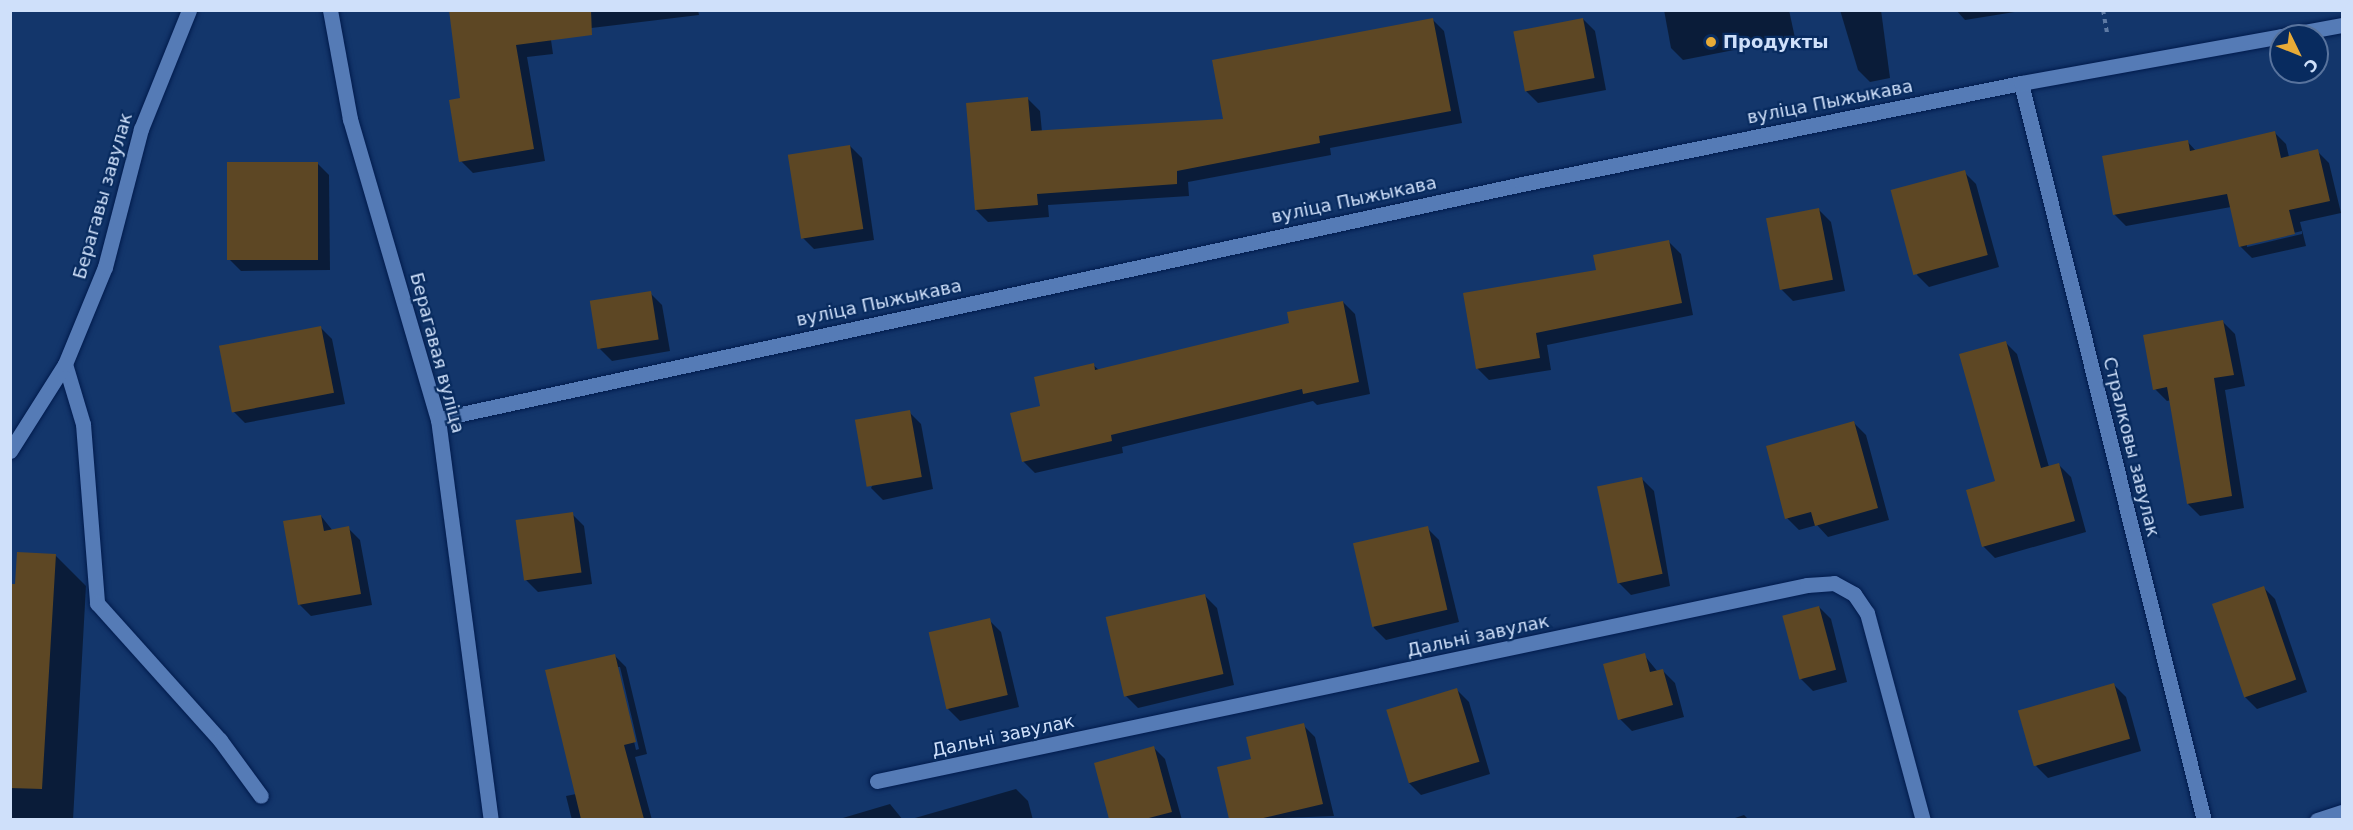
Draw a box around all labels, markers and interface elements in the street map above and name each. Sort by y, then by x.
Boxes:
north arrow [2269,24,2329,84]
place label: Продукты [1723,31,1829,53]
marker: Продукты [1704,35,1718,49]
text: С [2300,54,2322,76]
street label: вуліца Пыжыкава [1745,75,1915,129]
street label: Берагавы завулак [69,110,137,282]
street label: вуліца Пыжыкава [1269,172,1439,228]
street label: Берагавая вуліца [405,270,469,436]
street label: вуліца Пыжыкава [794,275,964,331]
street label: Стралковы завулак [2098,355,2164,539]
street label: Дальні завулак [1405,610,1551,662]
street label: Дальні завулак [930,710,1076,762]

